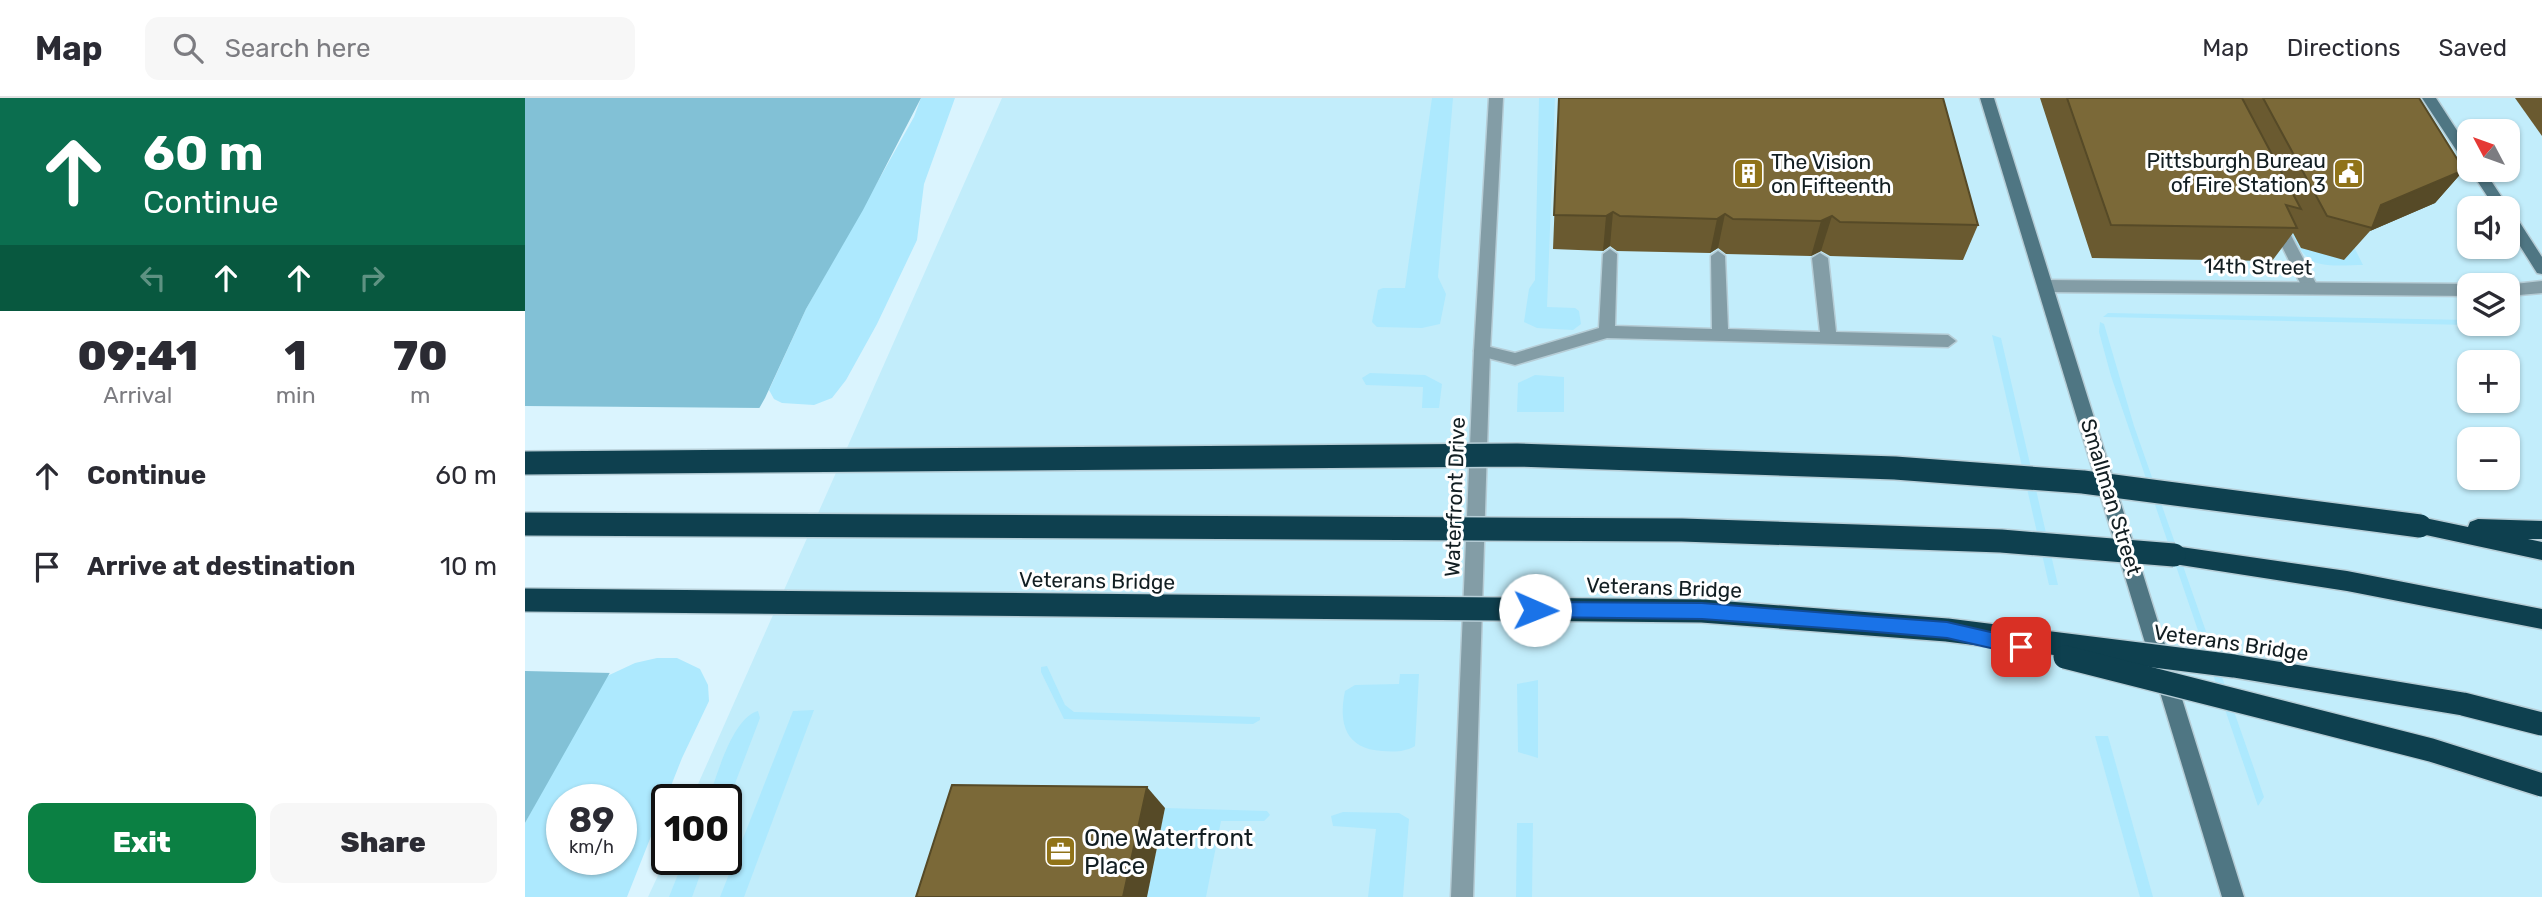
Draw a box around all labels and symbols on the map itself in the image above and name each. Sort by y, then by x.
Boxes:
north arrow [2457,119,2520,182]
place label: Pittsburgh Bureau of Fire Station 3 [2146,148,2326,197]
place label: The Vision on Fifteenth [1771,149,1892,198]
public building icon: Pittsburgh Bureau of Fire Station 3 [2332,156,2366,190]
building icon: The Vision on Fifteenth [1731,157,1765,191]
street label: 14th Street [2203,253,2313,280]
street label: Smallman Street [2076,416,2147,578]
street label: Waterfront Drive [1439,417,1470,577]
street label: Veterans Bridge [1019,567,1175,594]
street label: Veterans Bridge [1586,572,1743,603]
position arrow [1498,573,1572,647]
pin [1991,617,2051,677]
street label: Veterans Bridge [2152,619,2310,666]
speed limit sign: 100 [651,784,742,875]
place label: One Waterfront Place [1084,824,1253,880]
office icon: One Waterfront Place [1044,835,1078,869]

